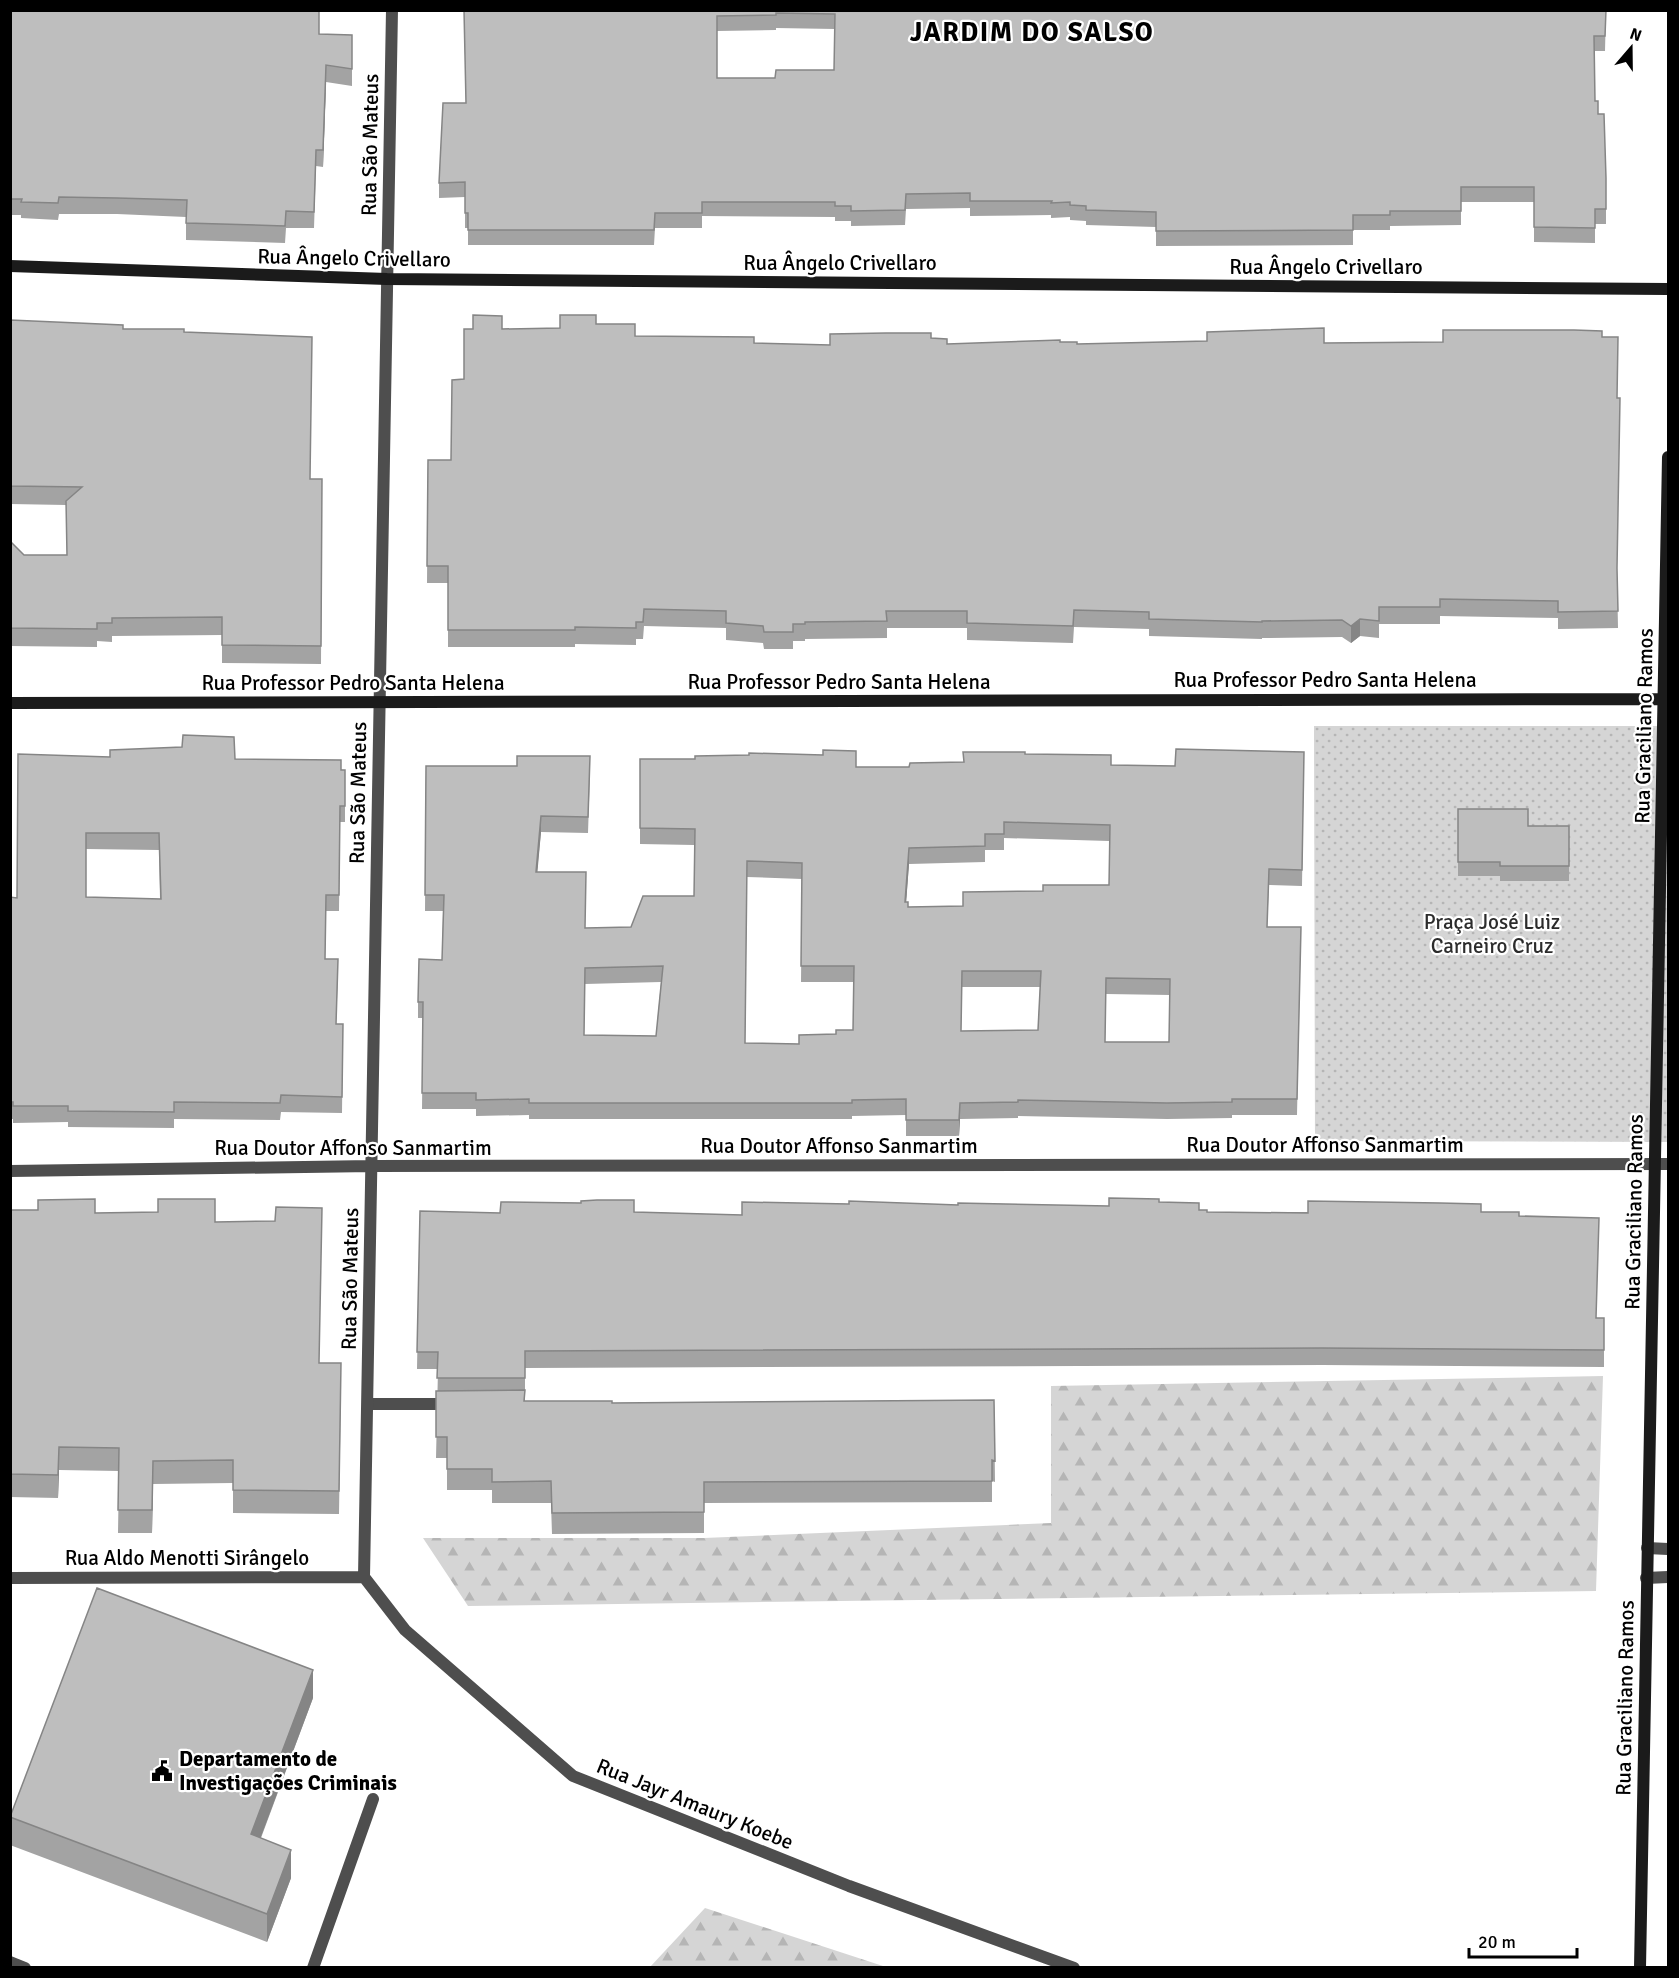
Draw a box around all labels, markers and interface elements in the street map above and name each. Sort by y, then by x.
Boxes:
district label: JARDIM DO SALSO [910,16,1154,49]
north arrow [1601,18,1661,78]
text: N [1627,24,1644,46]
street label: Rua São Mateus [356,74,384,216]
street label: Rua Ângelo Crivellaro [257,243,451,273]
street label: Rua Ângelo Crivellaro [743,250,937,276]
street label: Rua Ângelo Crivellaro [1229,254,1423,280]
street label: Rua Graciliano Ramos [1629,628,1659,824]
street label: Rua Professor Pedro Santa Helena [1173,667,1477,693]
street label: Rua Professor Pedro Santa Helena [687,669,991,695]
street label: Rua Professor Pedro Santa Helena [201,670,505,696]
street label: Rua São Mateus [344,722,372,864]
park label: Praça José Luiz Carneiro Cruz [1424,909,1560,959]
street label: Rua Graciliano Ramos [1619,1114,1649,1310]
street label: Rua Doutor Affonso Sanmartim [1186,1132,1464,1158]
street label: Rua Doutor Affonso Sanmartim [700,1133,978,1159]
street label: Rua Doutor Affonso Sanmartim [214,1135,492,1161]
street label: Rua São Mateus [336,1208,364,1350]
street label: Rua Aldo Menotti Sirângelo [65,1545,309,1571]
street label: Rua Graciliano Ramos [1610,1600,1640,1796]
place label: Departamento de Investigações Criminais [179,1746,397,1796]
street label: Rua Jayr Amaury Koebe [593,1753,797,1855]
public building icon: Departamento de Investigações Criminais [150,1759,174,1783]
scale bar [1469,1921,1577,1959]
text: 20 m [1478,1931,1516,1953]

